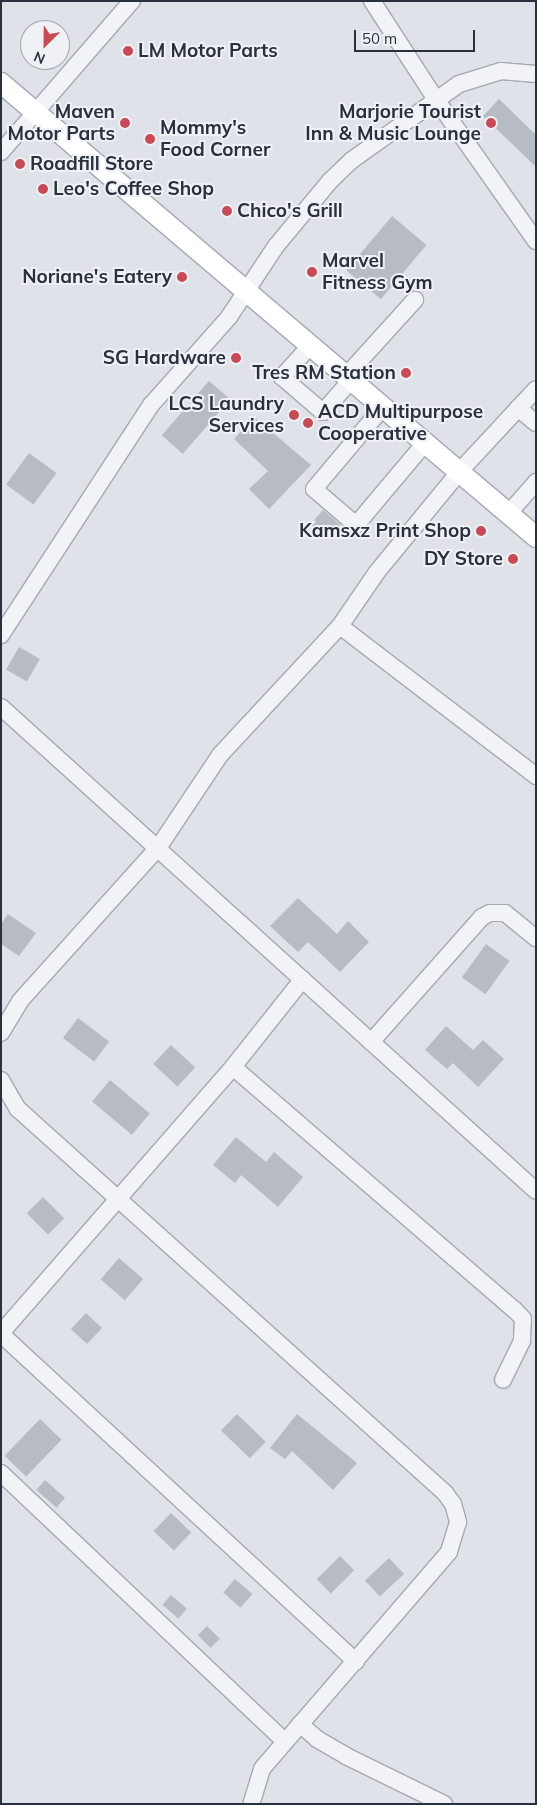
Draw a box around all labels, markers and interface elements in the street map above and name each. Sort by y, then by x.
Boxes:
north arrow [20,20,70,70]
scale bar [357,20,478,52]
text: 50 m [362,29,397,48]
place label: LM Motor Parts [138,40,278,62]
marker: LM Motor Parts [122,45,134,57]
text: N [31,48,48,68]
place label: Maven Motor Parts [8,101,115,145]
place label: Marjorie Tourist Inn & Music Lounge [305,101,481,145]
marker: Maven Motor Parts [119,117,131,129]
place label: Mommy's Food Corner [160,117,270,161]
marker: Marjorie Tourist Inn & Music Lounge [485,117,497,129]
marker: Mommy's Food Corner [144,133,156,145]
place label: Roadfill Store [30,153,153,175]
marker: Roadfill Store [14,158,26,170]
place label: Leo's Coffee Shop [53,178,214,200]
marker: Leo's Coffee Shop [37,183,49,195]
place label: Chico's Grill [237,200,343,222]
marker: Chico's Grill [221,205,233,217]
place label: Marvel Fitness Gym [322,250,433,294]
place label: Noriane's Eatery [22,266,172,288]
marker: Marvel Fitness Gym [306,266,318,278]
marker: Noriane's Eatery [176,271,188,283]
place label: SG Hardware [103,347,226,369]
marker: SG Hardware [230,352,242,364]
place label: Tres RM Station [252,362,396,384]
marker: Tres RM Station [400,367,412,379]
place label: LCS Laundry Services [169,393,284,437]
place label: ACD Multipurpose Cooperative [318,401,483,445]
marker: LCS Laundry Services [288,409,300,421]
marker: ACD Multipurpose Cooperative [302,417,314,429]
place label: Kamsxz Print Shop [299,520,471,542]
marker: Kamsxz Print Shop [475,525,487,537]
place label: DY Store [424,548,503,570]
marker: DY Store [507,553,519,565]

